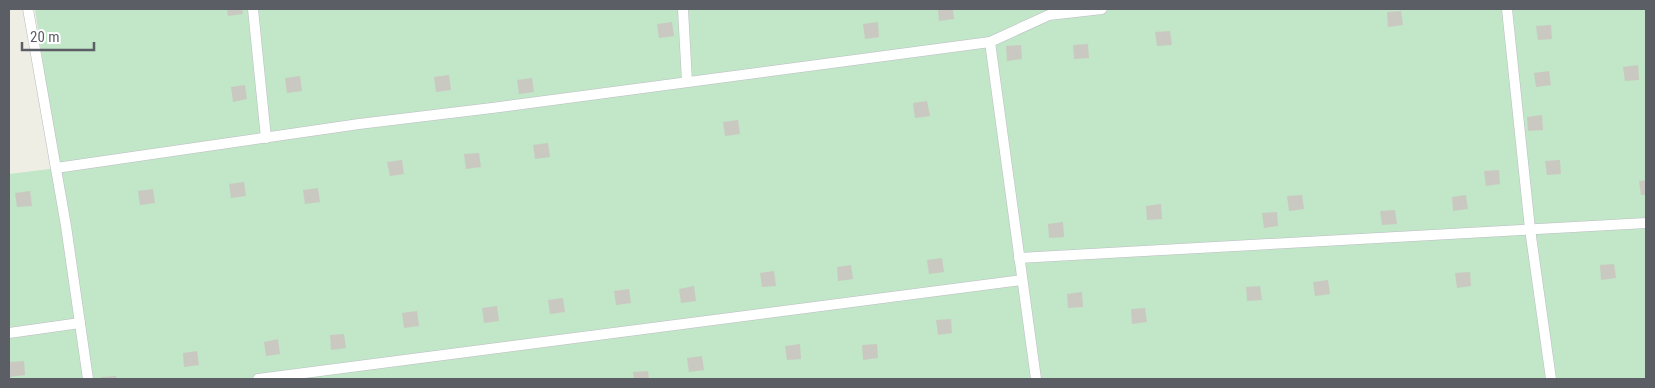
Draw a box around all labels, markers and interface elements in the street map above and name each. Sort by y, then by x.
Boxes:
scale bar [22,20,95,52]
text: 20 m [30,28,60,46]

